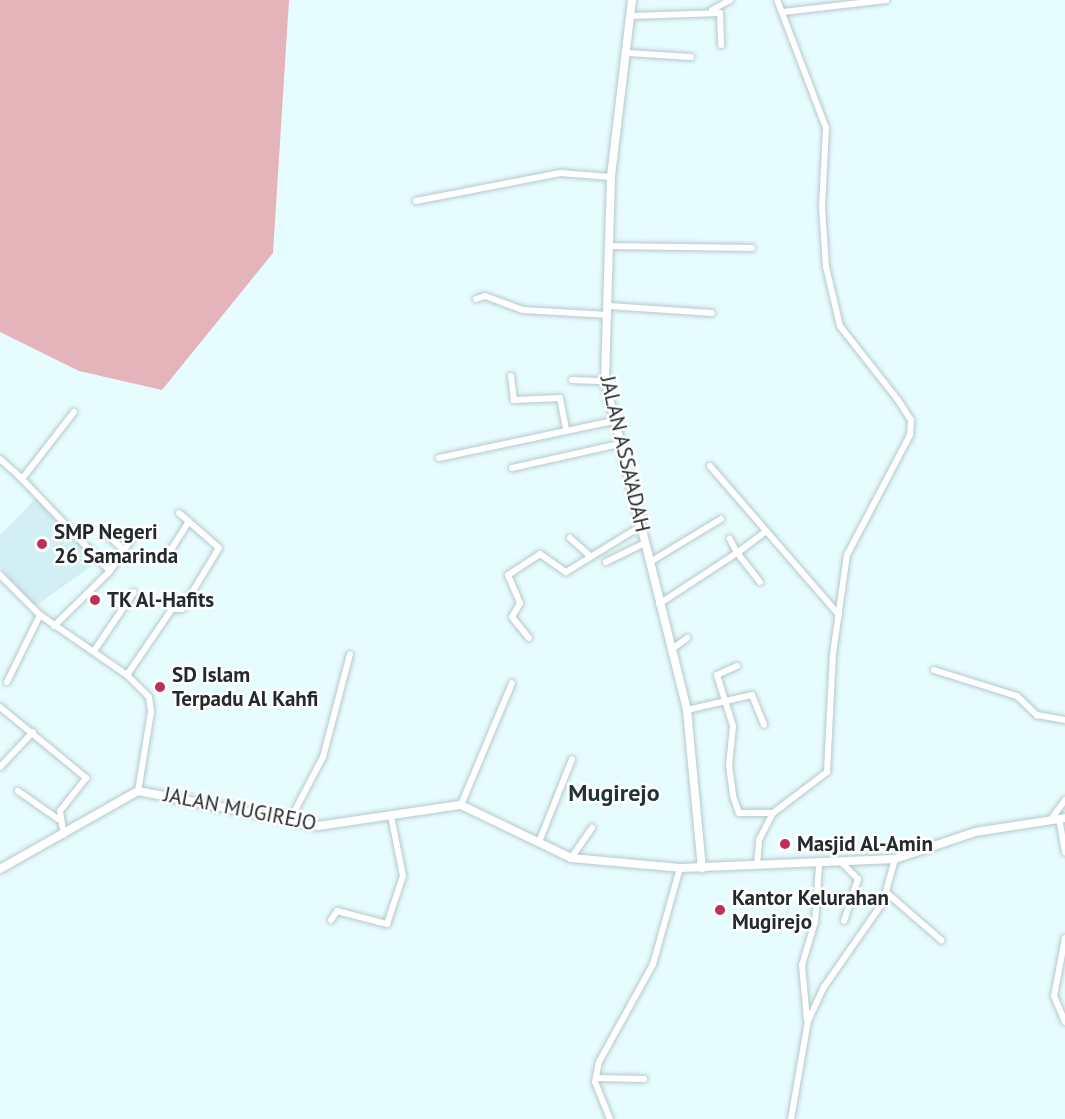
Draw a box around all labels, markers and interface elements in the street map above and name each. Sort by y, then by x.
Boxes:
street label: JALAN ASSA'ADAH [595,373,655,535]
place label: SMP Negeri 26 Samarinda [54,519,178,569]
marker: SMP Negeri 26 Samarinda [35,537,49,551]
place label: TK Al-Hafits [107,587,216,613]
marker: TK Al-Hafits [88,593,102,607]
place label: SD Islam Terpadu Al Kahfi [172,662,319,712]
marker: SD Islam Terpadu Al Kahfi [153,680,167,694]
district label: Mugirejo [568,779,660,807]
street label: JALAN MUGIREJO [162,782,318,836]
place label: Masjid Al-Amin [797,831,934,857]
marker: Masjid Al-Amin [778,837,792,851]
place label: Kantor Kelurahan Mugirejo [732,885,889,935]
marker: Kantor Kelurahan Mugirejo [713,903,727,917]

